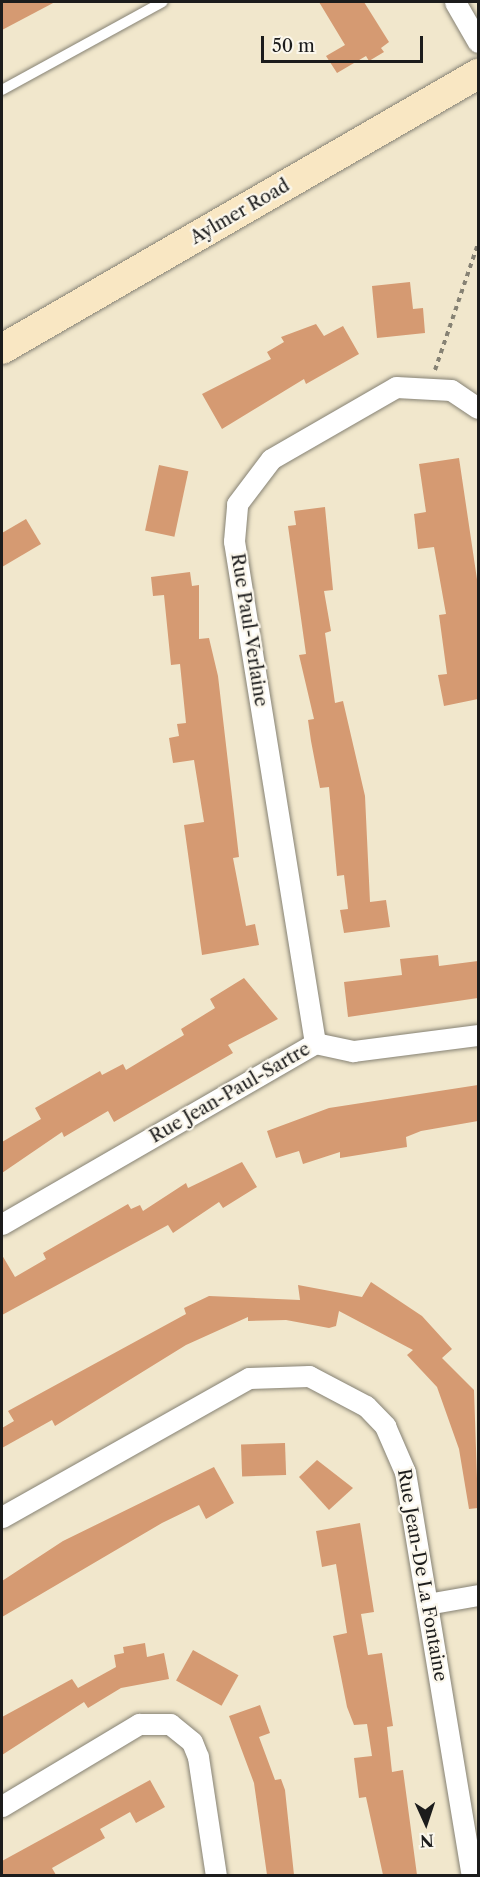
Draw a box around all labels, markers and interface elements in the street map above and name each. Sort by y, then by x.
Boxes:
scale bar [264,24,426,62]
text: 50 m [272,35,315,57]
street label: Aylmer Road [186,175,294,249]
street label: Rue Paul-Verlaine [226,552,272,708]
street label: Rue Jean-Paul-Sartre [146,1038,314,1148]
street label: Rue Jean-De La Fontaine [393,1467,451,1683]
north arrow [396,1793,456,1853]
text: N [419,1831,434,1851]

